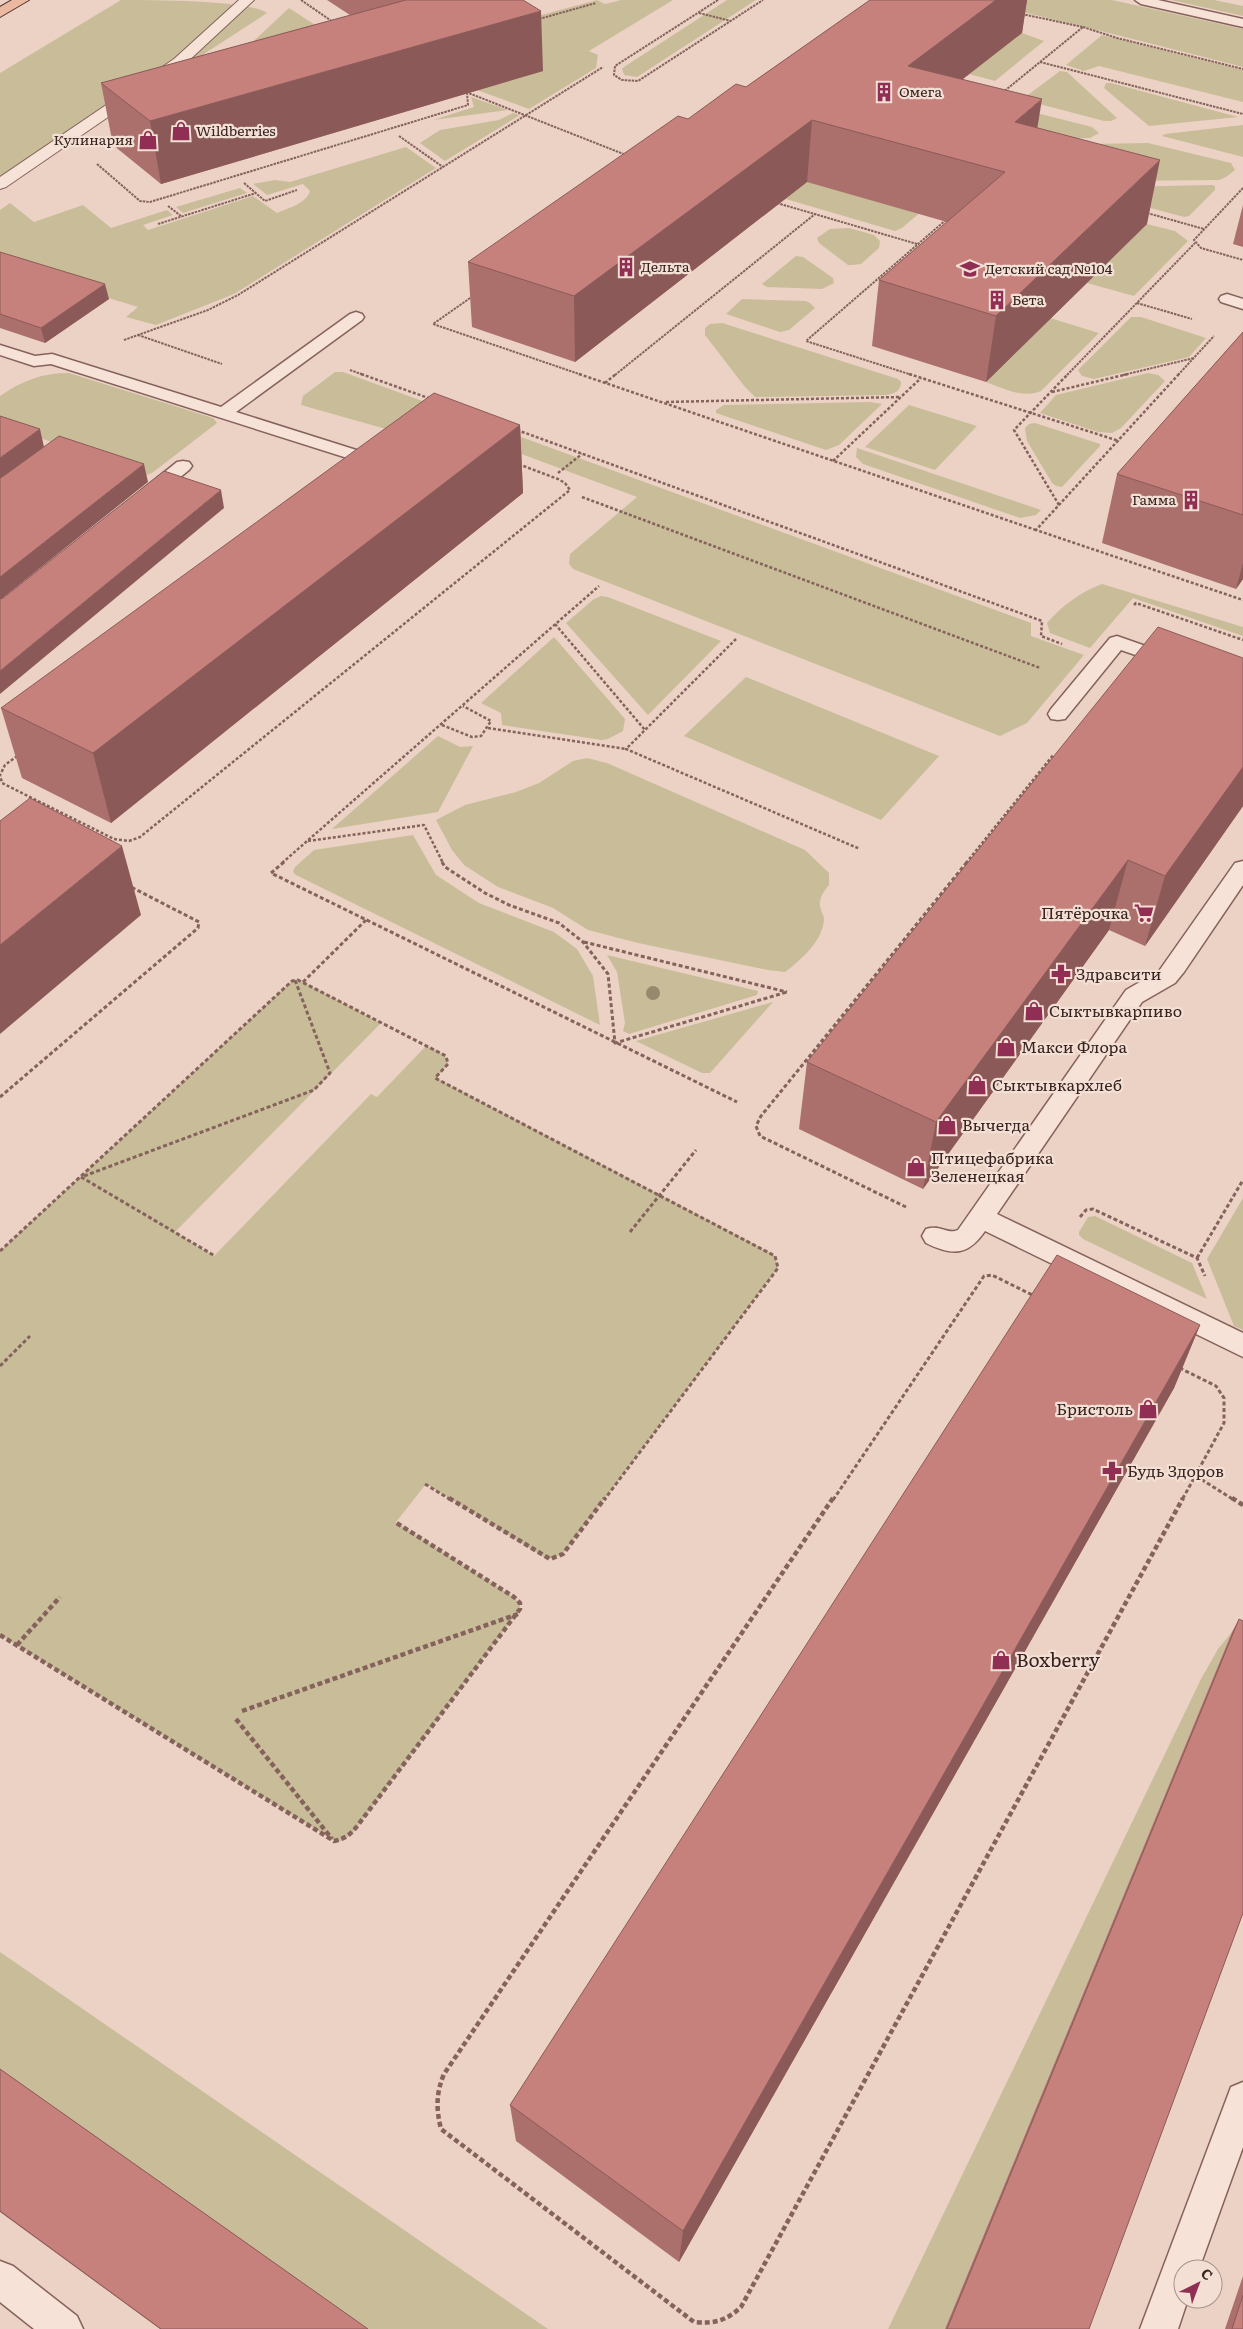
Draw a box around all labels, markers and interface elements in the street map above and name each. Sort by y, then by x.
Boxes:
building icon: Омега [873,81,895,103]
place label: Омега [899,81,942,101]
shop icon: Wildberries [170,120,192,142]
place label: Wildberries [196,120,276,140]
place label: Кулинария [54,129,133,149]
shop icon: Кулинария [137,129,159,151]
building icon: Дельта [615,256,637,278]
place label: Дельта [641,256,690,276]
school or university icon: Детский сад №104 [959,258,981,280]
place label: Детский сад №104 [985,258,1113,278]
building icon: Бета [986,289,1008,311]
place label: Бета [1012,289,1045,309]
place label: Гамма [1132,489,1176,509]
building icon: Гамма [1180,489,1202,511]
place label: Пятёрочка [1041,900,1129,924]
supermarket icon: Пятёрочка [1133,902,1155,924]
place label: Здравсити [1076,961,1161,985]
pharmacy icon: Здравсити [1050,963,1072,985]
place label: Сыктывкарпиво [1049,998,1182,1022]
shop icon: Сыктывкарпиво [1023,1000,1045,1022]
place label: Макси Флора [1021,1034,1127,1058]
shop icon: Макси Флора [995,1036,1017,1058]
place label: Сыктывкархлеб [992,1072,1122,1096]
shop icon: Сыктывкархлеб [966,1074,988,1096]
place label: Вычегда [962,1112,1030,1136]
shop icon: Вычегда [936,1114,958,1136]
place label: Птицефабрика Зеленецкая [931,1145,1054,1187]
shop icon: Птицефабрика Зеленецкая [905,1156,927,1178]
place label: Бристоль [1056,1396,1133,1420]
shop icon: Бристоль [1137,1398,1159,1420]
place label: Будь Здоров [1127,1458,1224,1482]
pharmacy icon: Будь Здоров [1101,1460,1123,1482]
place label: Boxberry [1016,1645,1100,1673]
shop icon: Boxberry [990,1649,1012,1671]
north arrow [1173,2259,1223,2309]
text: С [1197,2263,1218,2284]

